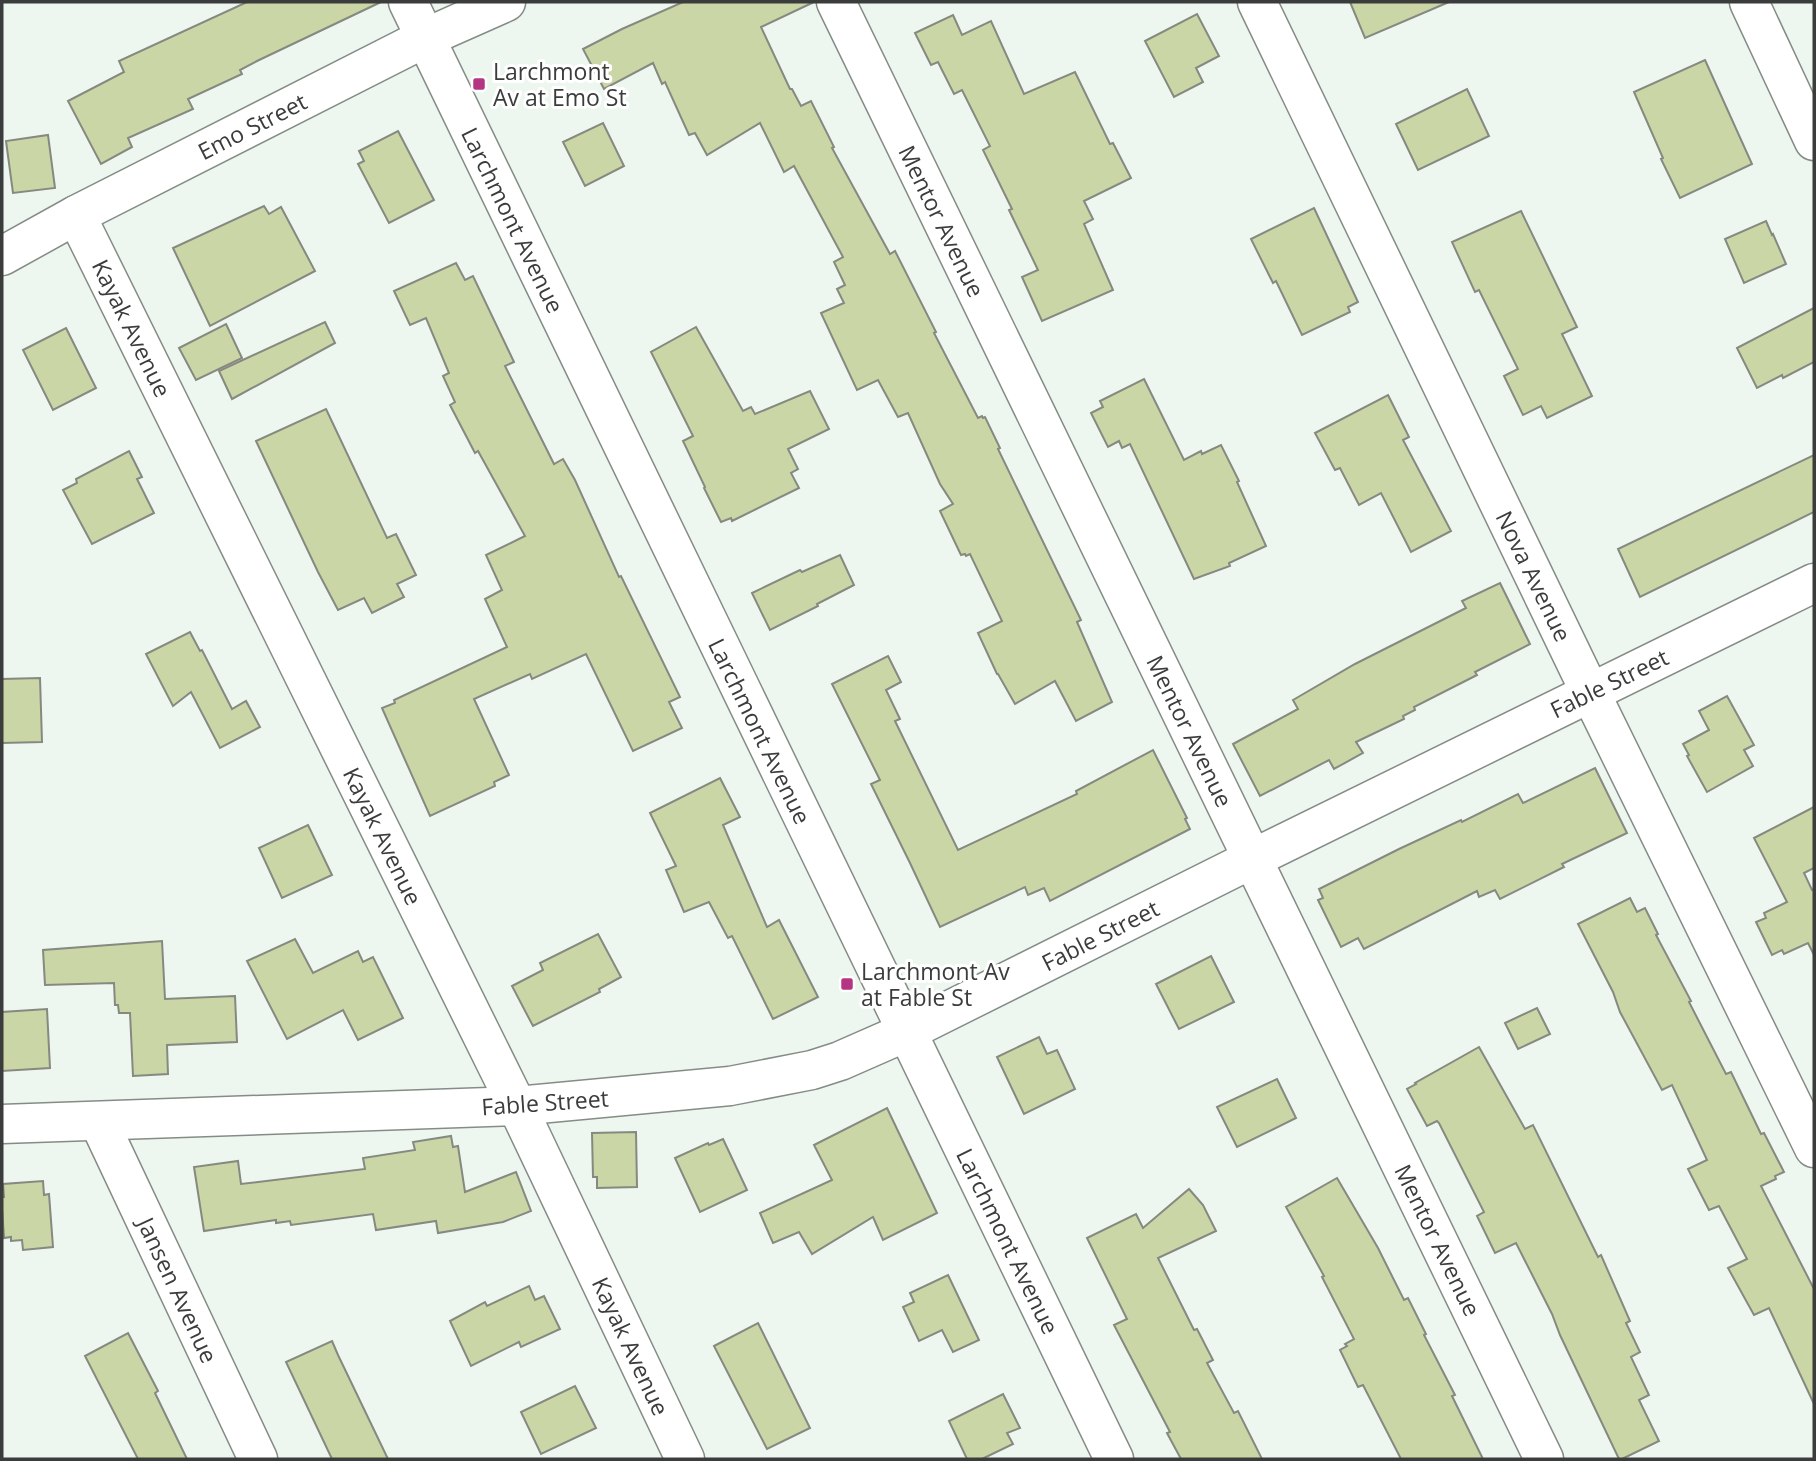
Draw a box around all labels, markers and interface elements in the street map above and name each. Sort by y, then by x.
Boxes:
place label: Larchmont Av at Emo St [493,55,627,113]
marker: Larchmont Av at Emo St [471,76,487,92]
street label: Emo Street [192,85,312,167]
street label: Larchmont Avenue [454,122,572,318]
street label: Mentor Avenue [891,140,993,302]
street label: Kayak Avenue [85,254,179,402]
street label: Nova Avenue [1489,505,1579,647]
street label: Larchmont Avenue [701,633,819,829]
street label: Fable Street [1545,641,1673,725]
street label: Mentor Avenue [1139,650,1241,812]
street label: Kayak Avenue [336,762,430,910]
street label: Fable Street [1036,892,1164,978]
place label: Larchmont Av at Fable St [861,955,1010,1013]
marker: Larchmont Av at Fable St [839,976,855,992]
street label: Fable Street [480,1082,610,1122]
street label: Larchmont Avenue [949,1143,1067,1339]
street label: Mentor Avenue [1387,1159,1489,1321]
street label: Jansen Avenue [129,1210,226,1368]
street label: Kayak Avenue [585,1272,677,1420]

